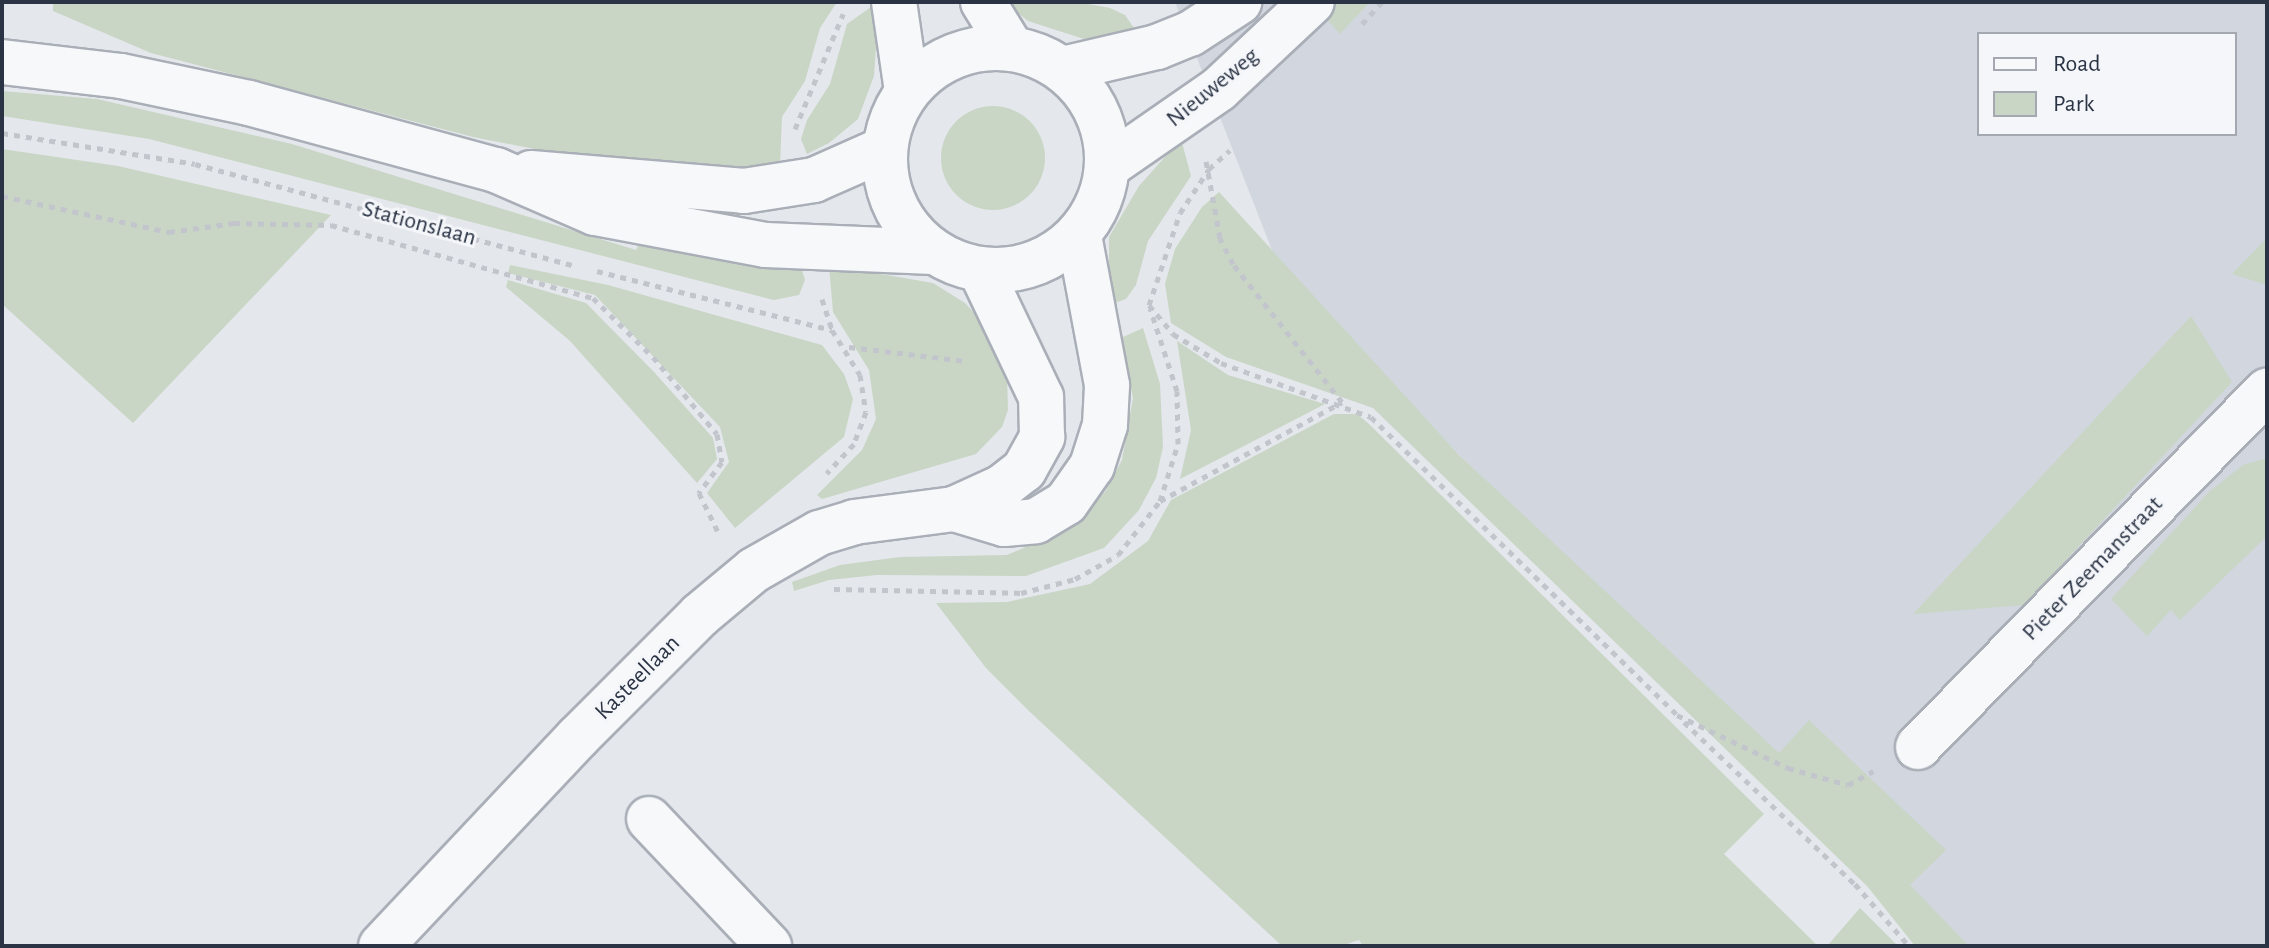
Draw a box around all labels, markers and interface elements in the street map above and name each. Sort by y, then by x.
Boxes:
legend [1977,32,2237,136]
street label: Nieuweweg [1161,42,1265,134]
text: Road [2053,52,2101,76]
text: Park [2053,92,2094,116]
street label: Stationslaan [359,195,479,253]
street label: Pieter Zeemanstraat [2017,491,2169,647]
street label: Kasteellaan [589,629,687,727]

